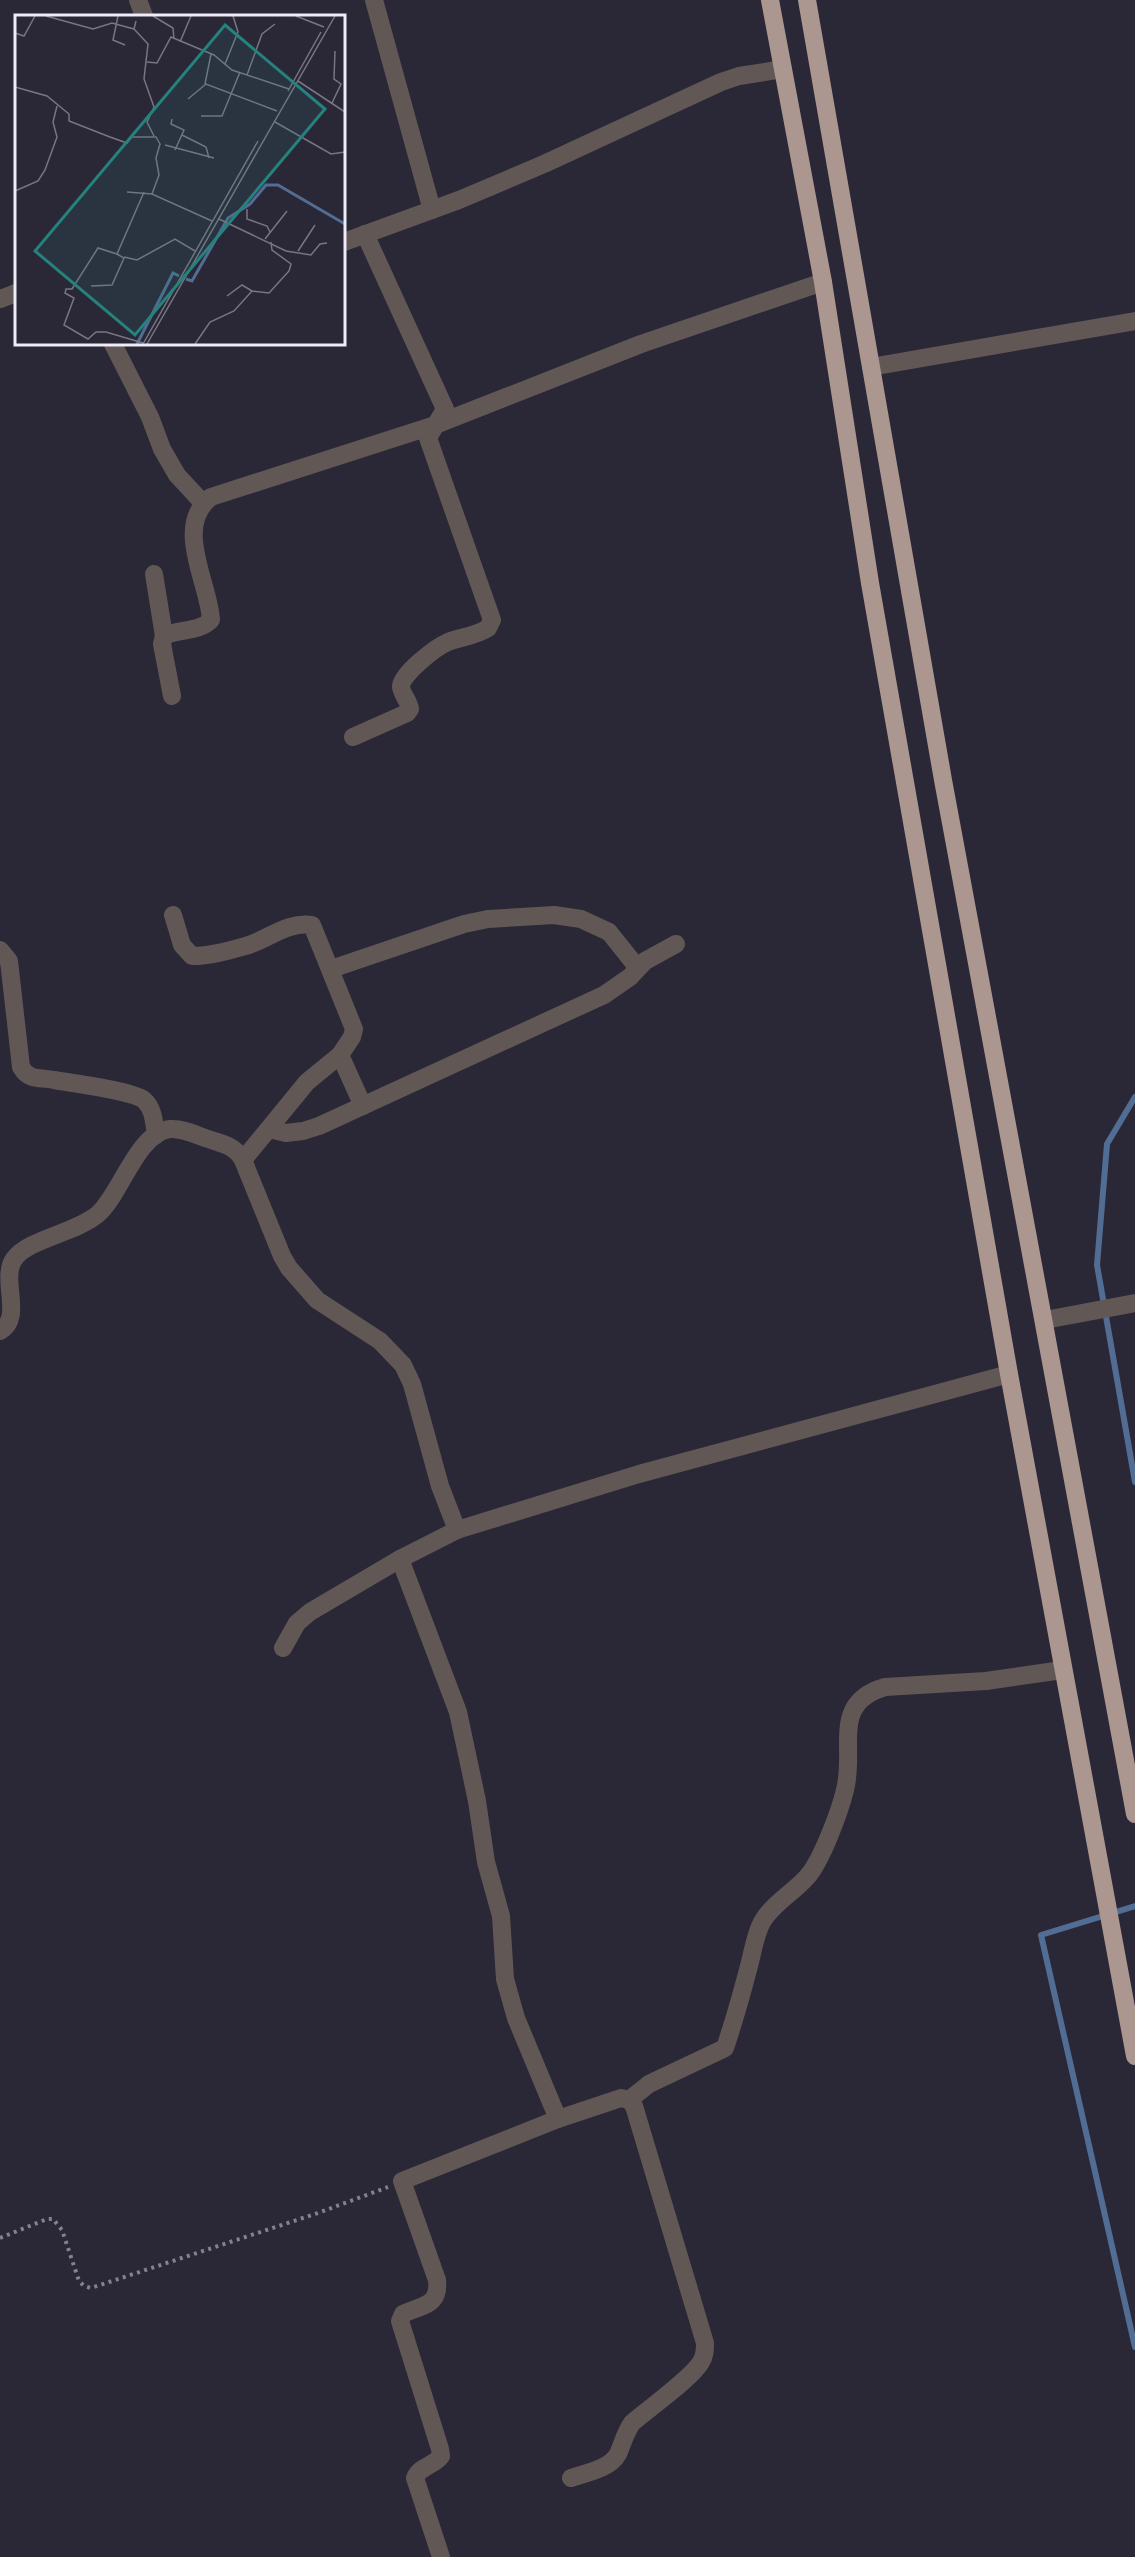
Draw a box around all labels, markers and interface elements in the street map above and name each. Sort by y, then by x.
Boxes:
inset map [15,15,345,345]

